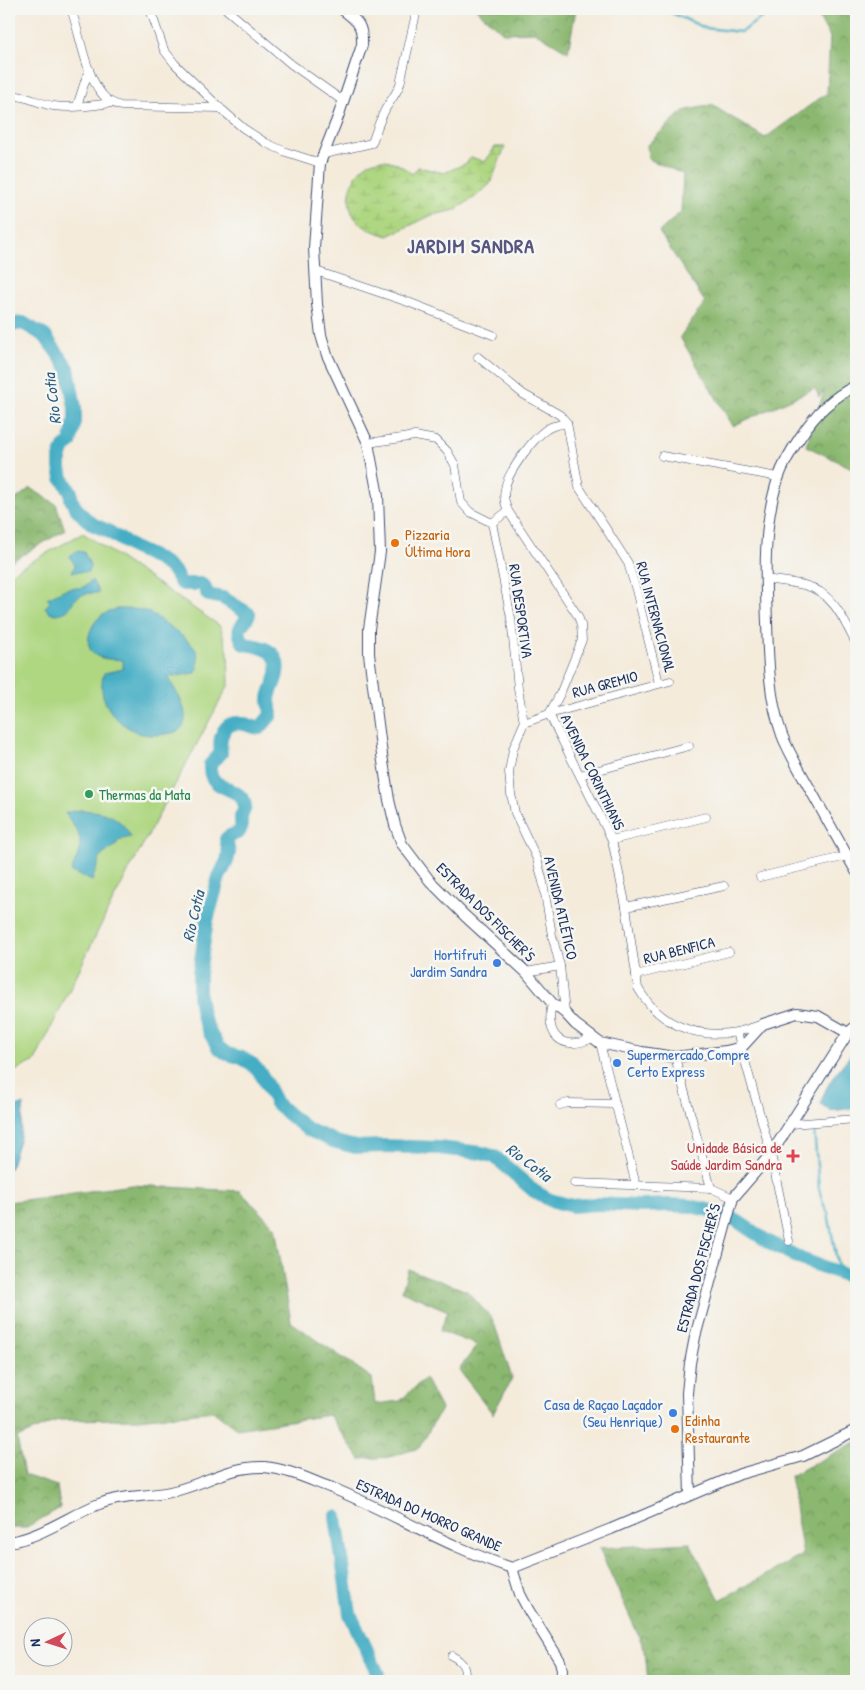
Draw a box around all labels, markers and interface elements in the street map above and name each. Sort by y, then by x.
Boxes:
district label: JARDIM SANDRA [407,232,535,259]
water label: Rio Cotia [38,370,66,426]
place label: Pizzaria Última Hora [405,524,470,562]
marker: Pizzaria Última Hora [389,537,401,549]
street label: RUA INTERNACIONAL [631,559,681,675]
street label: RUA DESPORTIVA [504,562,538,660]
street label: RUA GREMIO [570,665,640,703]
street label: AVENIDA CORINTHIANS [556,711,630,834]
place label: Thermas da Mata [99,784,191,805]
marker: Thermas da Mata [83,788,95,800]
street label: AVENIDA ATLÉTICO [539,854,583,962]
street label: ESTRADA DOS FISCHER'S [432,858,540,966]
water label: Rio Cotia [176,887,210,944]
street label: RUA BENFICA [641,931,717,969]
place label: Hortifruti Jardim Sandra [410,944,487,982]
marker: Hortifruti Jardim Sandra [491,957,503,969]
place label: Supermercado Compre Certo Express [627,1044,750,1082]
marker: Supermercado Compre Certo Express [611,1057,623,1069]
place label: Unidade Básica de Saúde Jardim Sandra [671,1137,782,1175]
water label: Rio Cotia [502,1138,558,1187]
marker: Unidade Básica de Saúde Jardim Sandra [786,1149,800,1163]
street label: ESTRADA DOS FISCHER'S [671,1201,725,1335]
place label: Casa de Raçao Laçador (Seu Henrique) [544,1394,663,1432]
marker: Casa de Raçao Laçador (Seu Henrique) [667,1407,679,1419]
place label: Edinha Restaurante [685,1410,750,1448]
marker: Edinha Restaurante [669,1423,681,1435]
street label: ESTRADA DO MORRO GRANDE [353,1473,505,1557]
north arrow [22,1618,72,1668]
text: N [25,1638,44,1647]

